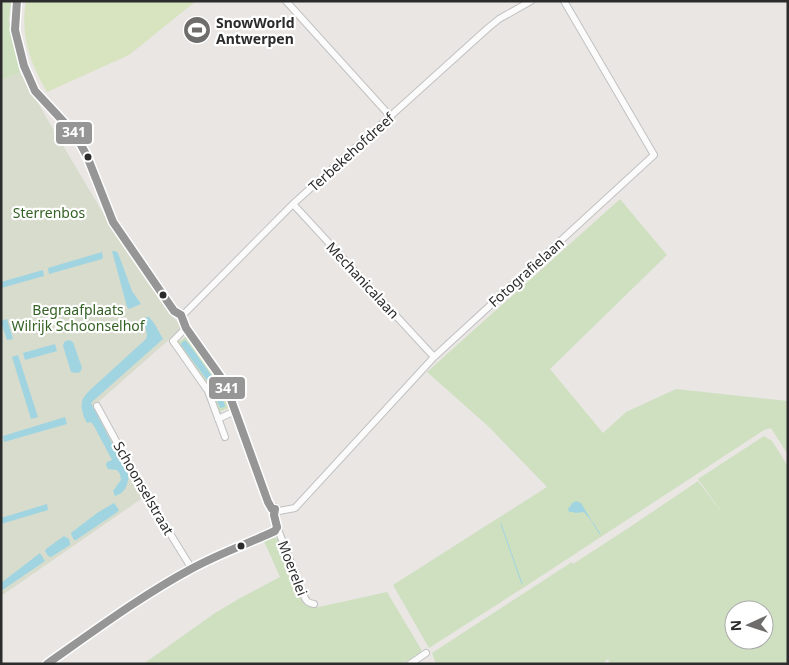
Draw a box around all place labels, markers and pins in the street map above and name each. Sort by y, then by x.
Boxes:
place label: SnowWorld Antwerpen [216,13,295,48]
sports icon: SnowWorld Antwerpen [182,15,212,45]
unlabelled marker [83,152,93,162]
unlabelled marker [158,290,168,300]
unlabelled marker [236,541,246,551]

